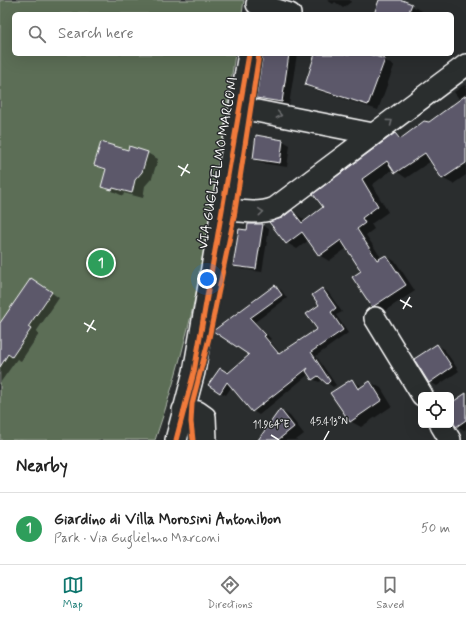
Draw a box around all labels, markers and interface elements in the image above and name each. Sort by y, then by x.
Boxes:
search box [12,12,454,56]
icon: search [26,23,48,45]
text: Search here [58,24,134,44]
street label: VIA GUGLIELMO MARCONI [194,75,242,251]
one-way arrow [276,111,282,119]
one-way arrow [385,120,392,127]
one-way arrow [258,207,264,216]
pin: 1 [88,248,114,278]
your location [197,269,217,289]
map controls [418,392,454,428]
button: locate [418,392,454,428]
text: 45.413°N [310,415,348,429]
text: 11.964°E [253,418,289,432]
text: Nearby [16,455,68,477]
text: Giardino di Villa Morosini Antonibon [54,510,281,530]
text: 1 [26,520,32,537]
text: 50 m [421,520,450,537]
text: Park · Via Guglielmo Marconi [54,530,220,547]
tab: Map [62,574,84,612]
tab: Directions [207,574,253,612]
tab: Saved [376,574,404,612]

